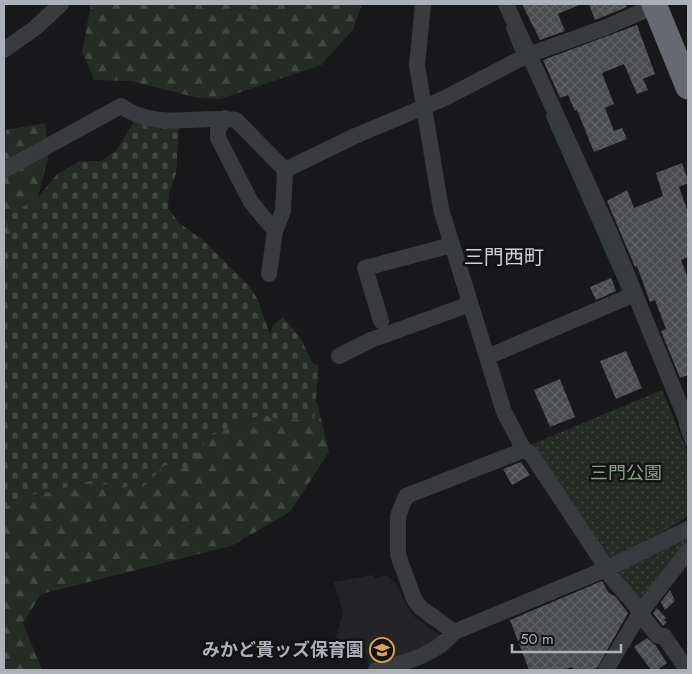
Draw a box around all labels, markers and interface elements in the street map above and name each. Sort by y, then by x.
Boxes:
district label: 三門西町 [464,243,544,272]
park label: 三門公園 [590,460,662,486]
scale bar [512,622,621,654]
text: 50 m [520,628,554,650]
place label: みかど貴ッズ保育園 [202,637,364,663]
school or university icon: みかど貴ッズ保育園 [369,637,395,663]

